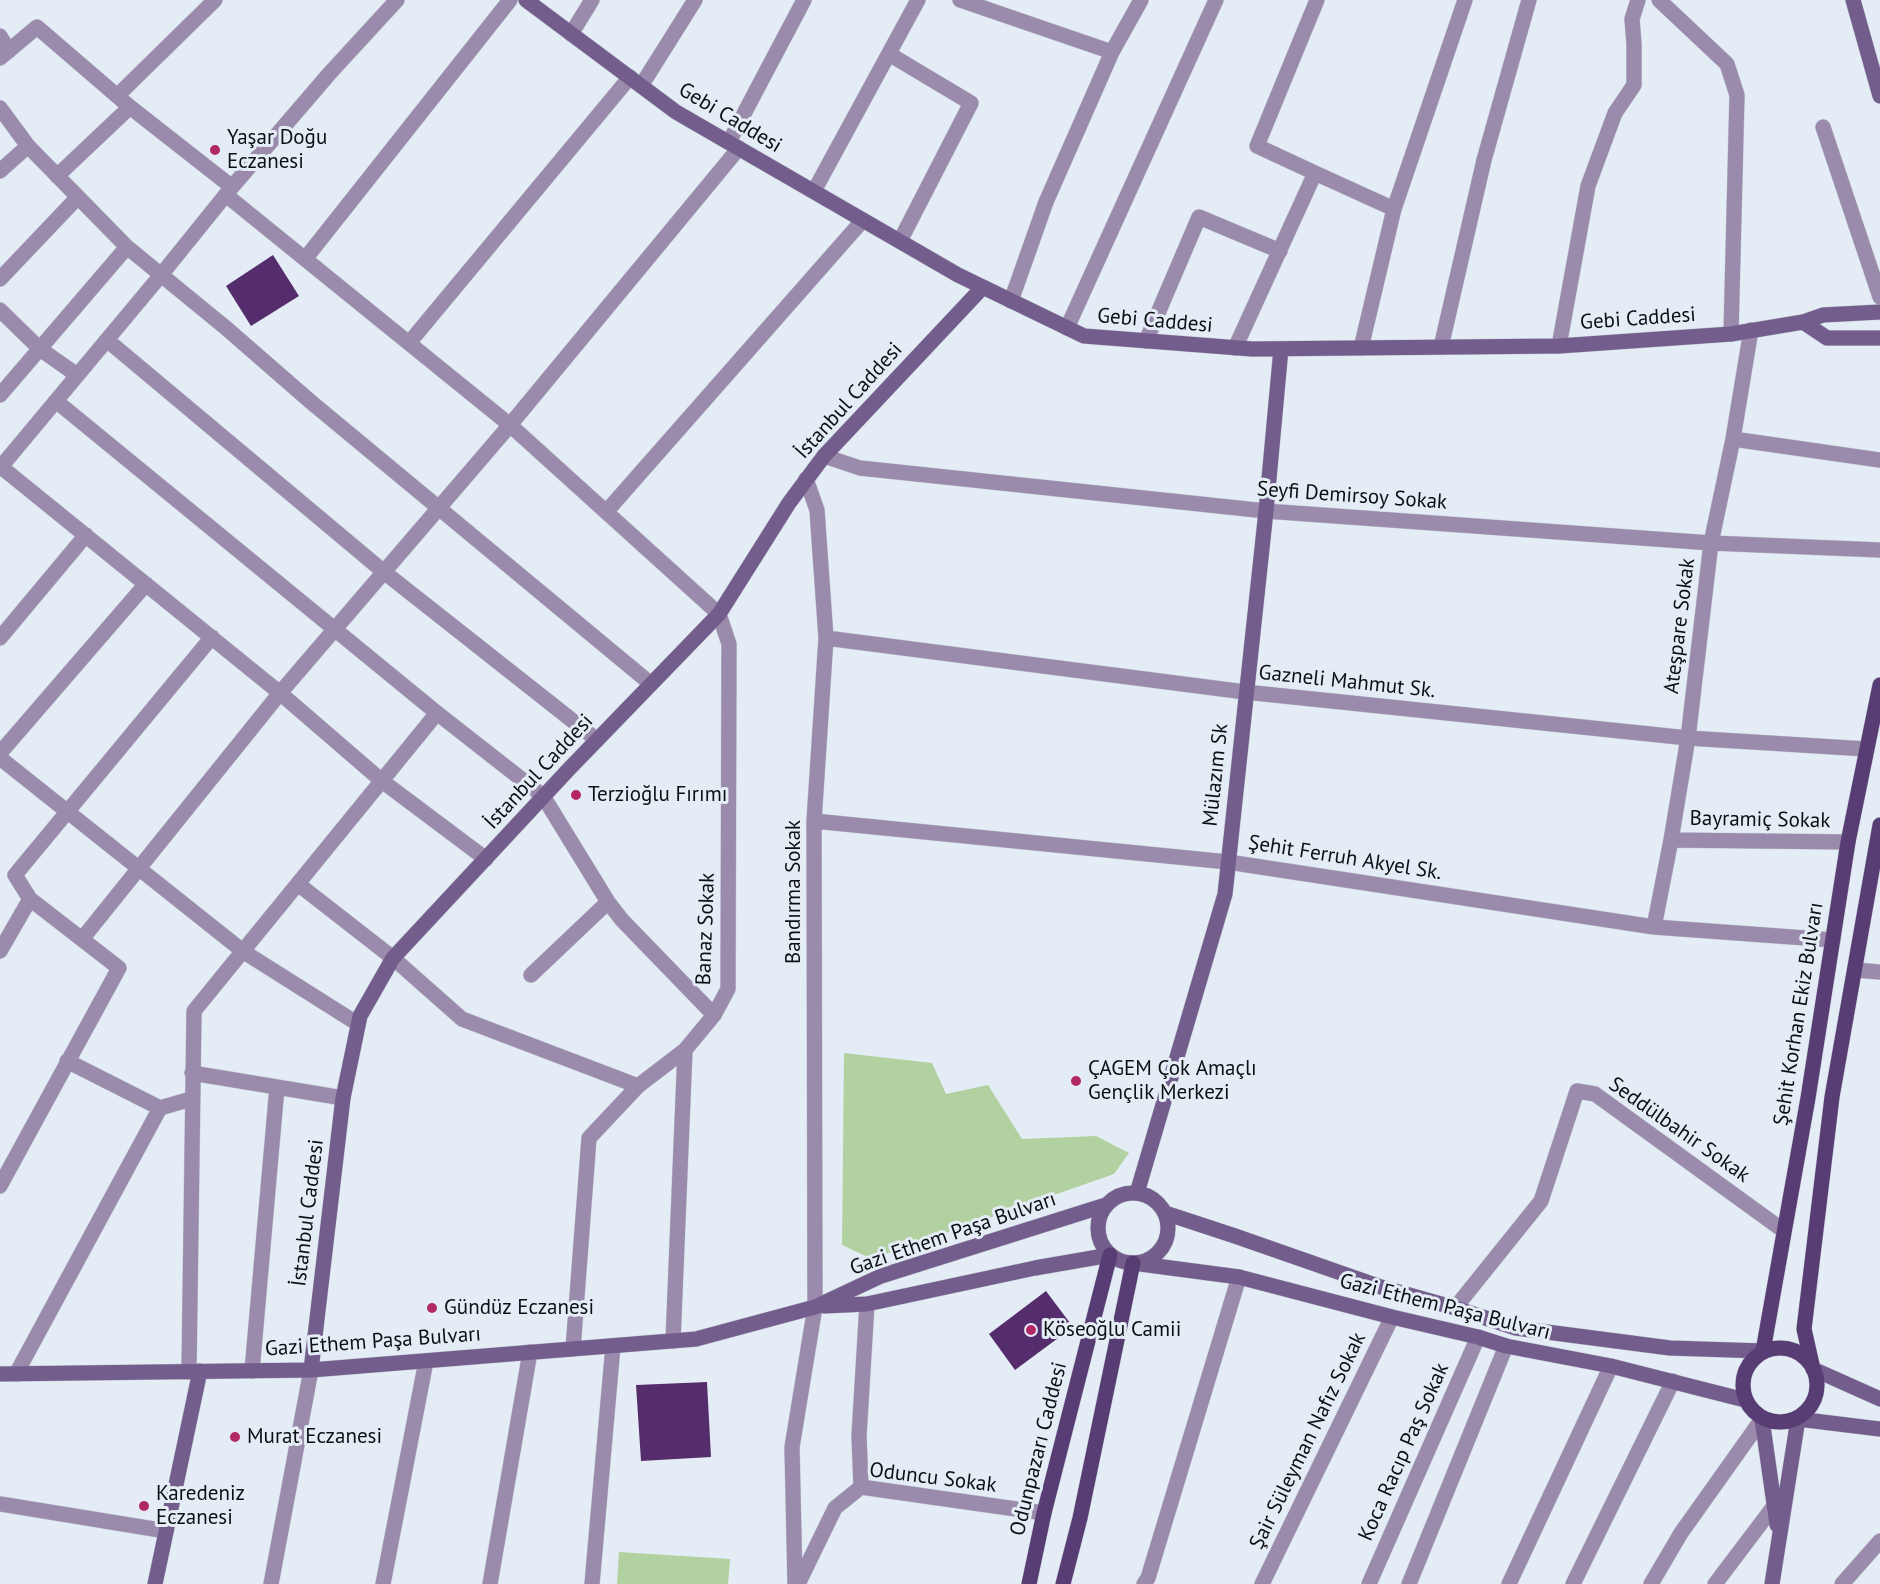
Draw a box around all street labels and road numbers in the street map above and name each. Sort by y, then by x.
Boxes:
street label: Gebi Caddesi [674,77,786,159]
street label: Gebi Caddesi [1579,302,1697,336]
street label: Gebi Caddesi [1096,303,1214,339]
street label: İstanbul Caddesi [790,338,908,464]
street label: Seyfi Demirsoy Sokak [1256,477,1448,515]
street label: Ateşpare Sokak [1659,557,1701,695]
street label: Gazneli Mahmut Sk. [1257,660,1437,704]
street label: İstanbul Caddesi [479,709,599,835]
street label: Mülazım Sk [1198,722,1234,828]
street label: Bayramiç Sokak [1689,806,1831,834]
street label: Bandırma Sokak [781,820,807,964]
street label: Şehit Ferruh Akyel Sk. [1246,830,1444,886]
street label: Banaz Sokak [691,872,721,986]
street label: Şehit Korhan Ekiz Bulvarı [1769,901,1829,1127]
street label: Seddülbahir Sokak [1604,1072,1754,1188]
street label: İstanbul Caddesi [286,1138,330,1288]
street label: Gazi Ethem Paşa Bulvarı [847,1187,1059,1281]
street label: Gazi Ethem Paşa Bulvarı [1337,1269,1553,1345]
street label: Gazi Ethem Paşa Bulvarı [264,1322,482,1362]
street label: Şair Süleyman Nafız Sokak [1245,1329,1371,1553]
street label: Odunpazarı Caddesi [1005,1359,1073,1539]
street label: Koca Racıp Paş Sokak [1353,1359,1455,1545]
street label: Oduncu Sokak [868,1458,998,1498]

